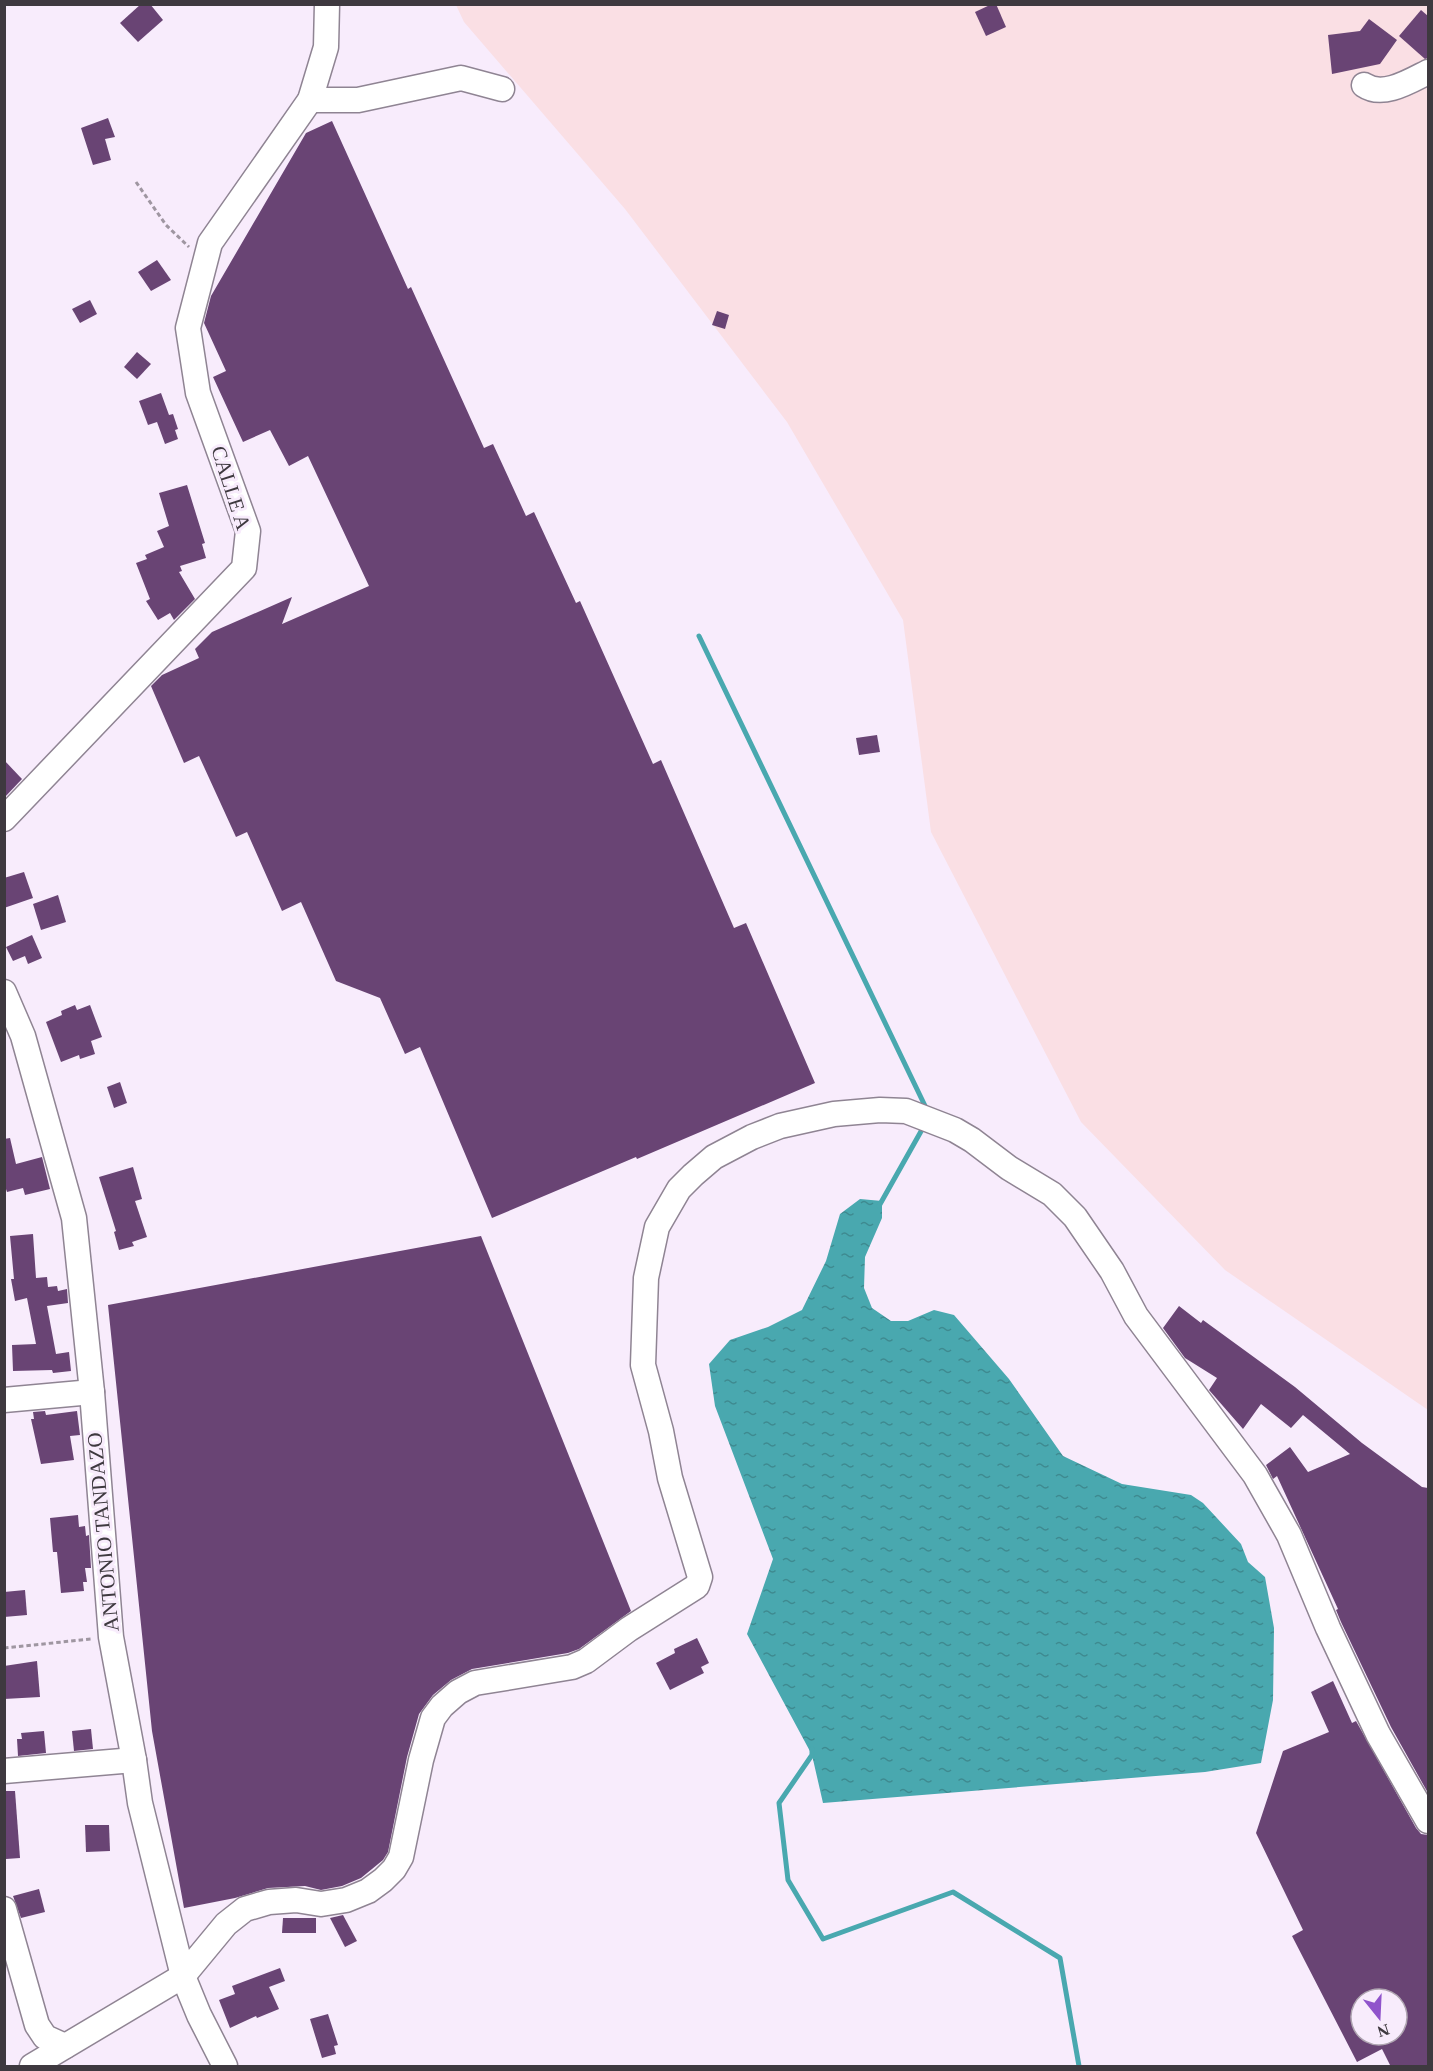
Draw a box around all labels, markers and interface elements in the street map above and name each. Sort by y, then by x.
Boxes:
street label: CALLE A [206,443,256,534]
street label: ANTONIO TANDAZO [82,1431,124,1633]
north arrow [1349,1987,1409,2047]
text: N [1375,2021,1392,2041]

